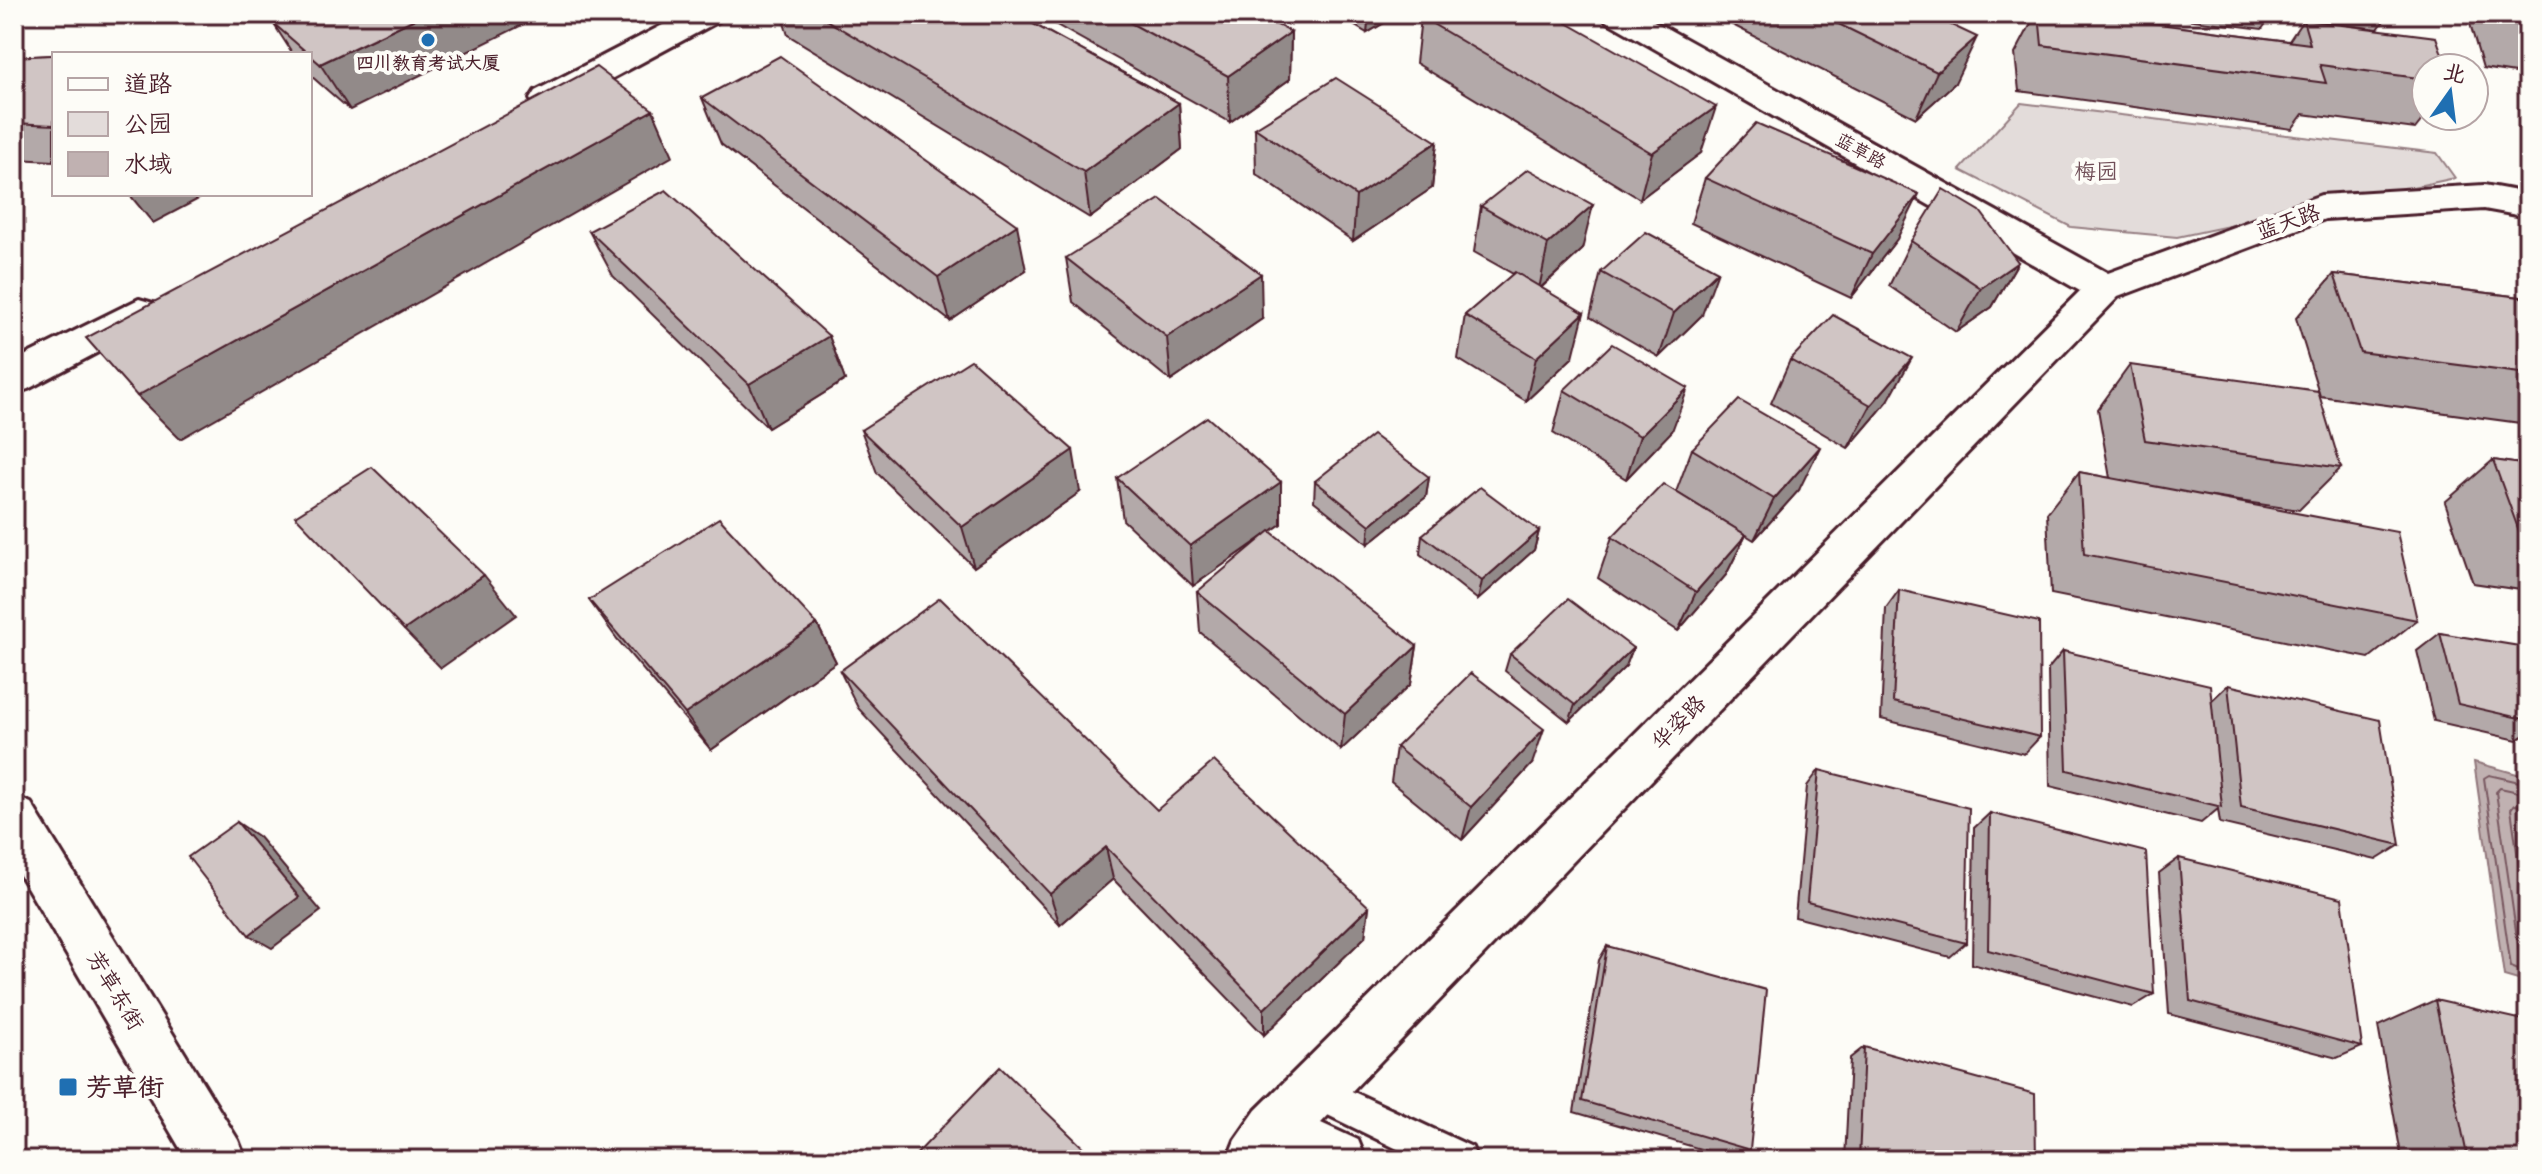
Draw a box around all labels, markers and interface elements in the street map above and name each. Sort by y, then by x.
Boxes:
marker: 四川教育考试大厦 [419,31,437,49]
place label: 四川教育考试大厦 [356,51,500,74]
legend [52,52,312,196]
north arrow [2410,52,2490,132]
text: 北 [2441,56,2469,89]
text: 道路 [124,68,172,98]
text: 公园 [124,108,172,138]
street label: 蓝草路 [1832,127,1890,174]
text: 水域 [124,148,172,178]
park label: 梅园 [2074,157,2118,185]
street label: 蓝天路 [2252,197,2324,245]
street label: 华姿路 [1645,689,1711,755]
street label: 芳草东街 [81,945,151,1035]
place label: 芳草街 [86,1070,164,1103]
marker: 芳草街 [57,1076,79,1098]

